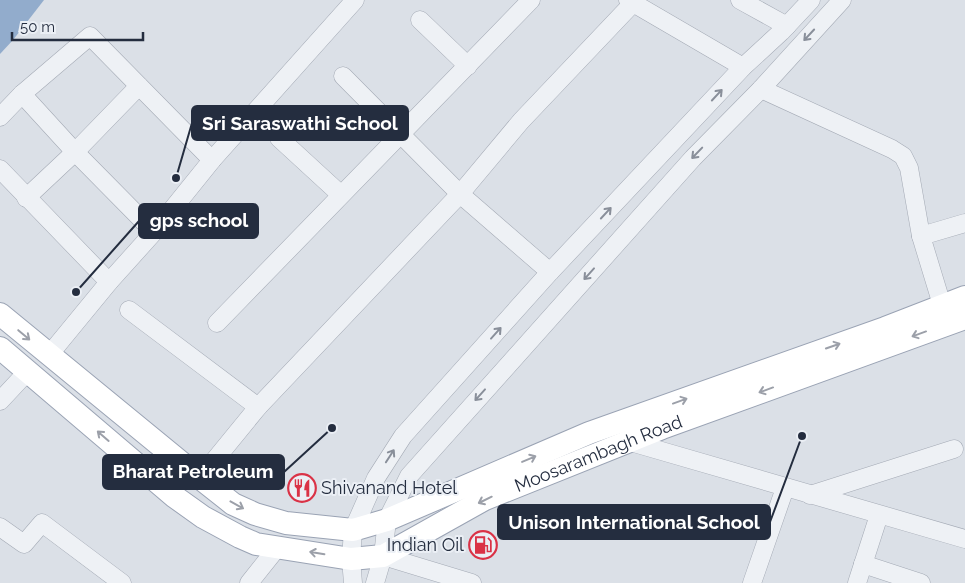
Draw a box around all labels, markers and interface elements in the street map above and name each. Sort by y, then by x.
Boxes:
scale bar [12,10,144,42]
text: 50 m [20,18,55,36]
one-way arrow [803,29,815,42]
one-way arrow [711,88,723,101]
callout: Sri Saraswathi School [192,106,408,140]
text: Sri Saraswathi School [202,112,399,134]
one-way arrow [691,147,703,160]
callout: gps school [139,204,258,238]
one-way arrow [600,207,612,219]
text: gps school [150,209,249,231]
one-way arrow [583,268,595,281]
one-way arrow [490,326,502,339]
one-way arrow [18,329,31,340]
one-way arrow [912,330,927,339]
one-way arrow [825,341,841,350]
one-way arrow [759,386,775,395]
one-way arrow [474,389,486,402]
one-way arrow [672,395,688,405]
street label: Moosarambagh Road [511,411,685,496]
one-way arrow [97,431,110,442]
one-way arrow [385,449,395,463]
one-way arrow [521,454,536,464]
callout: Bharat Petroleum [103,455,284,489]
text: Bharat Petroleum [112,460,274,482]
restaurant icon: Shivanand Hotel [287,473,317,503]
place label: Shivanand Hotel [321,477,457,498]
one-way arrow [478,495,493,505]
one-way arrow [230,501,244,511]
callout: Unison International School [498,505,770,539]
text: Unison International School [508,511,761,533]
fuel station icon: Indian Oil [468,530,498,560]
place label: Indian Oil [387,534,464,555]
one-way arrow [309,548,325,558]

